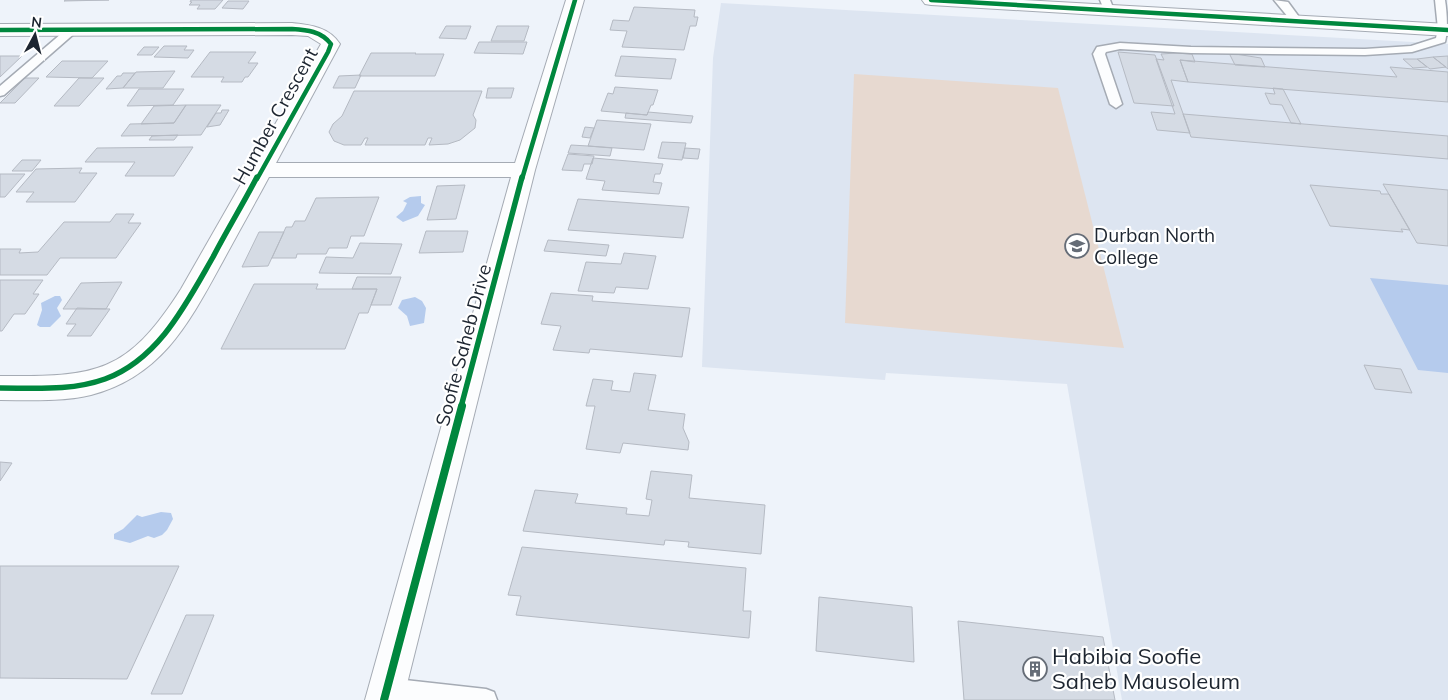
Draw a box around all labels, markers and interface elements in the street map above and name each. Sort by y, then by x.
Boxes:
north arrow [10,10,60,60]
text: N [30,13,43,32]
street label: Humber Crescent [227,43,323,189]
place label: Durban North College [1094,223,1215,269]
school or university icon: Durban North College [1064,233,1090,259]
street label: Soofie Saheb Drive [430,261,496,429]
place label: Habibia Soofie Saheb Mausoleum [1052,642,1240,695]
building icon: Habibia Soofie Saheb Mausoleum [1022,656,1048,682]

